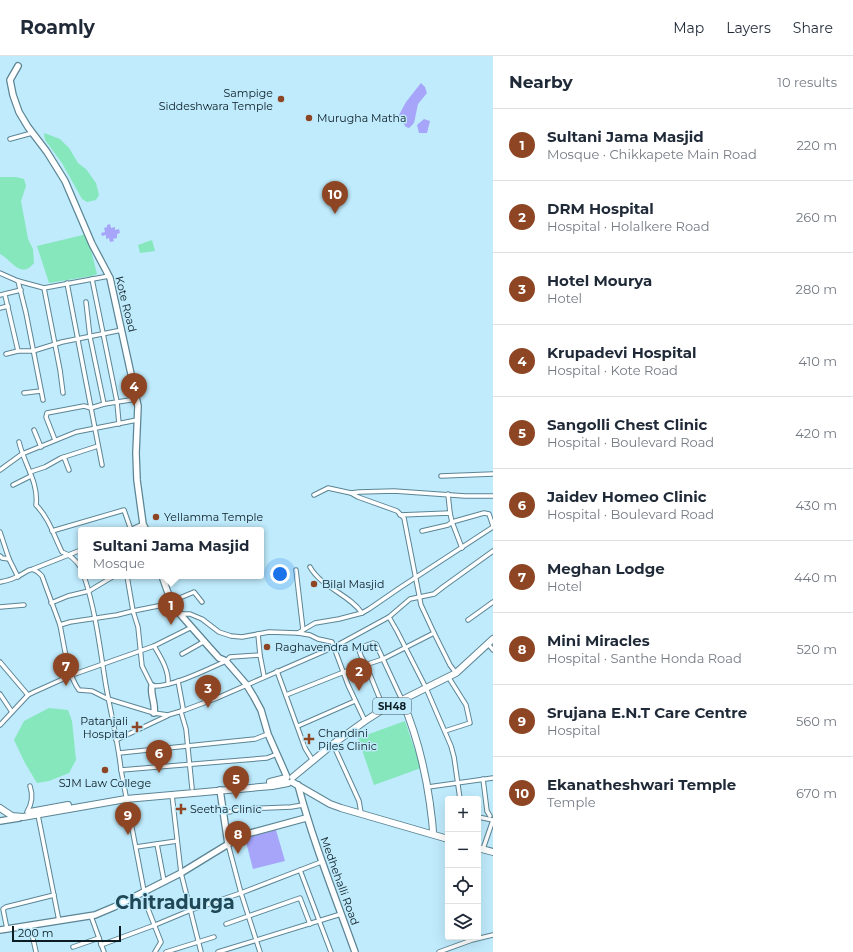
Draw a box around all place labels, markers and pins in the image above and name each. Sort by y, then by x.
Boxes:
place label: Sampige Siddeshwara Temple [159,86,273,113]
marker: Sampige Siddeshwara Temple [276,94,286,104]
place label: Murugha Matha [317,111,406,125]
marker: Murugha Matha [304,113,314,123]
pin: 10 [322,181,348,214]
pin: 4 [121,373,147,406]
place label: Yellamma Temple [164,510,264,524]
marker: Yellamma Temple [151,512,161,522]
place label: Bilal Masjid [322,577,384,591]
marker: Bilal Masjid [309,579,319,589]
pin: 1 [158,592,184,625]
place label: Raghavendra Mutt [275,640,379,654]
marker: Raghavendra Mutt [262,642,272,652]
pin: 7 [53,653,79,686]
pin: 2 [346,658,372,691]
pin: 3 [195,675,221,708]
place label: Patanjali Hospital [80,714,128,741]
marker: Patanjali Hospital [131,721,143,733]
place label: Chandini Piles Clinic [318,726,377,753]
marker: Chandini Piles Clinic [303,733,315,745]
pin: 6 [146,740,172,773]
marker: SJM Law College [100,765,110,775]
pin: 5 [223,766,249,799]
place label: SJM Law College [59,776,151,790]
pin: 9 [115,802,141,835]
place label: Seetha Clinic [190,802,262,816]
marker: Seetha Clinic [175,803,187,815]
pin: 8 [225,821,251,854]

